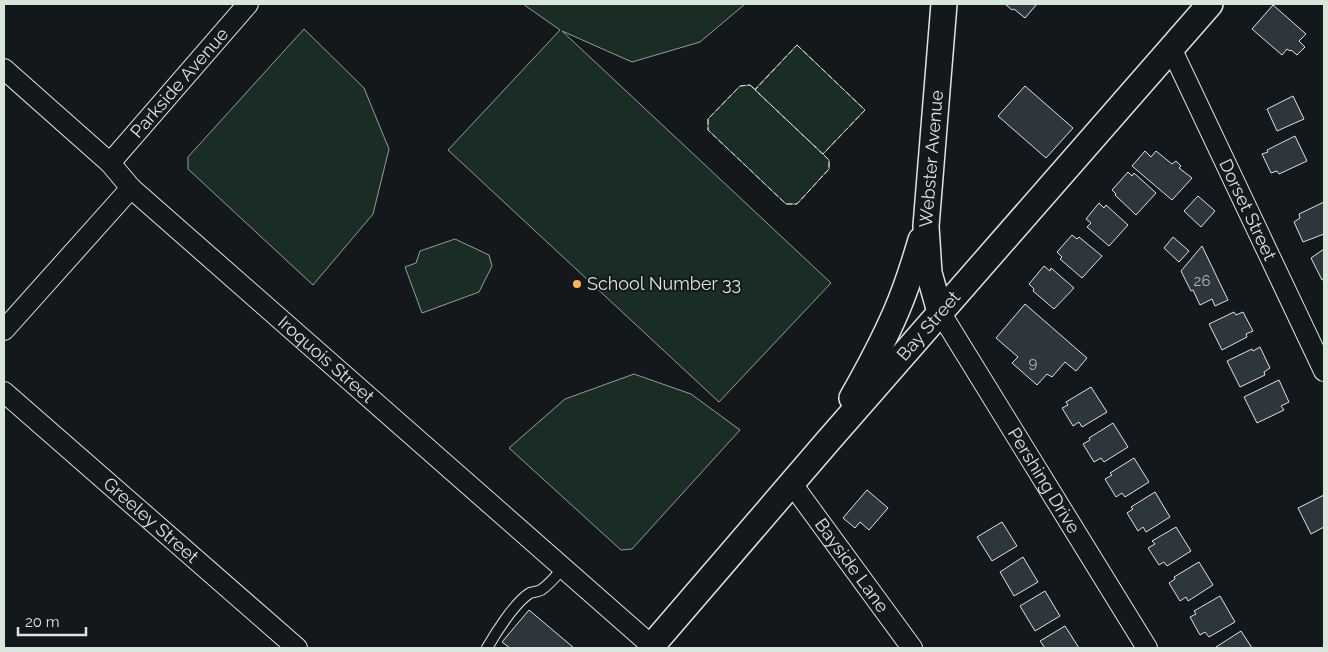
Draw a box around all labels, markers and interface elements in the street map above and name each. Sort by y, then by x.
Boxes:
street label: Parkside Avenue [126,23,233,142]
street label: Webster Avenue [915,89,947,228]
street label: Dorset Street [1215,156,1281,264]
house number: 26 [1194,272,1210,290]
place label: School Number 33 [587,273,741,294]
marker: School Number 33 [571,278,583,290]
street label: Bay Street [892,286,964,365]
street label: Iroquois Street [274,311,379,407]
house number: 9 [1029,354,1038,372]
street label: Pershing Drive [1004,424,1085,537]
street label: Greeley Street [99,473,203,567]
street label: Bayside Lane [811,514,894,617]
scale bar [18,604,85,636]
text: 20 m [25,613,60,631]

